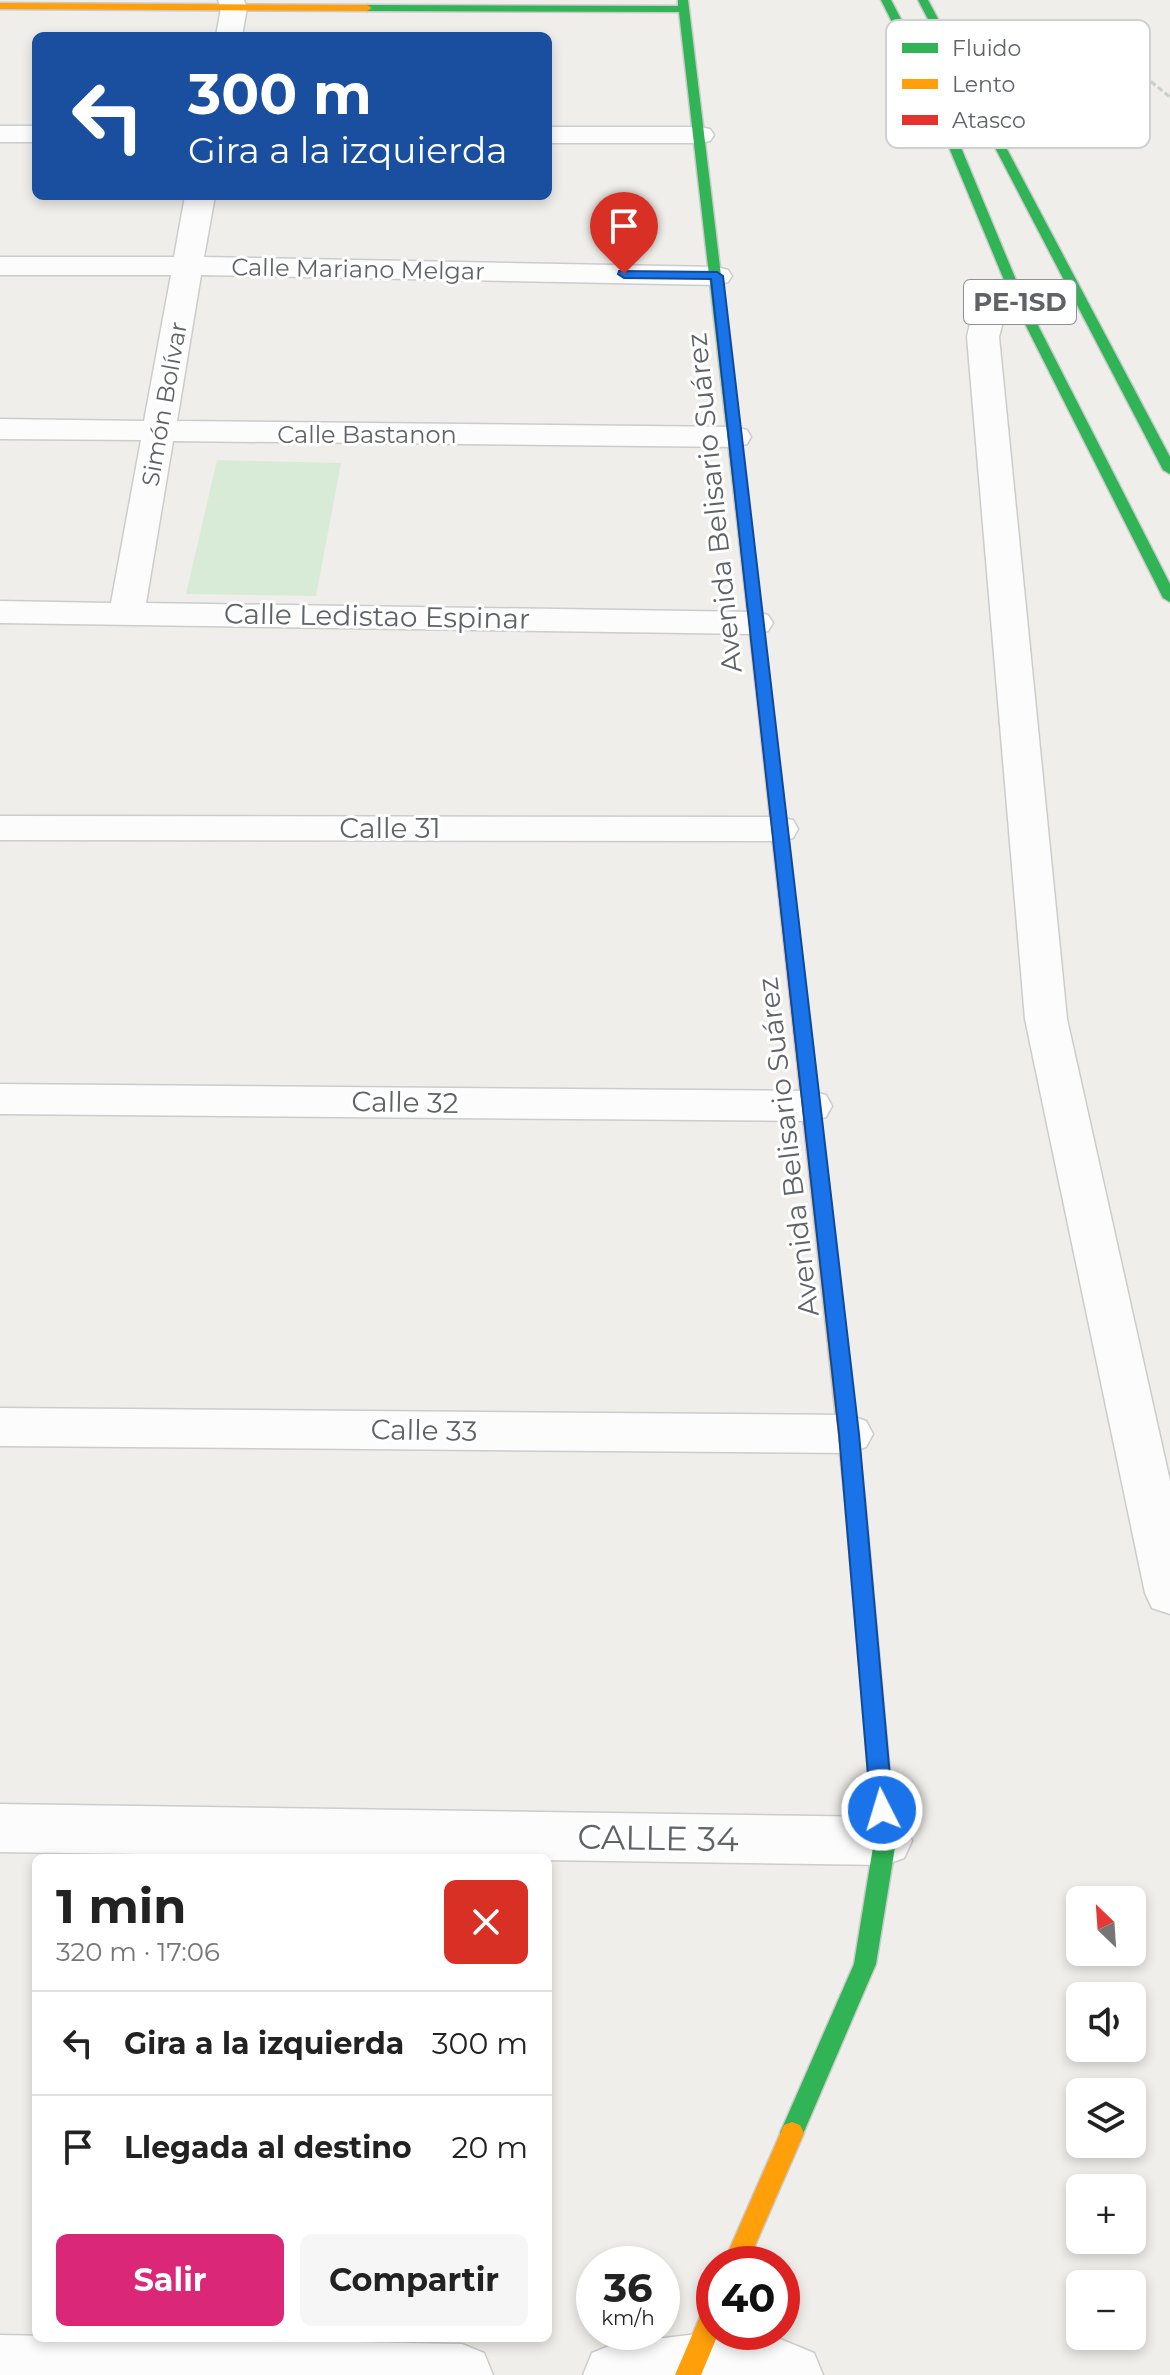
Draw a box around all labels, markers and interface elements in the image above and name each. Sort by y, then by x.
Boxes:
legend [886,20,1150,148]
text: Fluido [952,35,1021,62]
text: 300 m [188,60,372,128]
icon: left [56,64,160,168]
text: Lento [952,71,1015,98]
text: Atasco [952,107,1026,134]
text: Gira a la izquierda [188,128,508,172]
pin [590,192,658,274]
icon: arrive [602,204,646,248]
street label: Calle Mariano Melgar [231,252,485,286]
road number: PE-1SD [964,280,1076,324]
street label: Simón Bolívar [135,319,193,489]
street label: Avenida Belisario Suárez [679,331,749,675]
street label: Calle Bastanon [277,420,457,449]
street label: Calle Ledistao Espinar [224,596,530,636]
street label: Calle 31 [339,811,441,845]
street label: Avenida Belisario Suárez [750,975,826,1319]
street label: Calle 32 [351,1084,459,1120]
street label: Calle 33 [370,1412,478,1448]
position arrow [840,1768,924,1852]
street label: CALLE 34 [577,1816,739,1860]
text: 1 min [56,1877,186,1935]
button: close [444,1880,528,1964]
north arrow [1066,1886,1146,1966]
map controls [1066,1886,1146,2350]
text: 320 m · 17:06 [56,1936,220,1968]
button: sound [1066,1982,1146,2062]
icon: left [56,2021,100,2065]
text: Gira a la izquierda [124,2025,404,2062]
text: 300 m [432,2025,528,2062]
button: layers [1066,2078,1146,2158]
icon: arrive [56,2125,100,2169]
text: Llegada al destino [124,2129,412,2166]
text: 20 m [451,2129,528,2166]
button: + [1066,2174,1146,2254]
button: Salir [56,2234,284,2326]
button: Compartir [300,2234,528,2326]
speed limit sign: 40 [696,2246,800,2350]
text: 36 [603,2263,653,2312]
button: − [1066,2270,1146,2350]
text: km/h [601,2306,655,2330]

